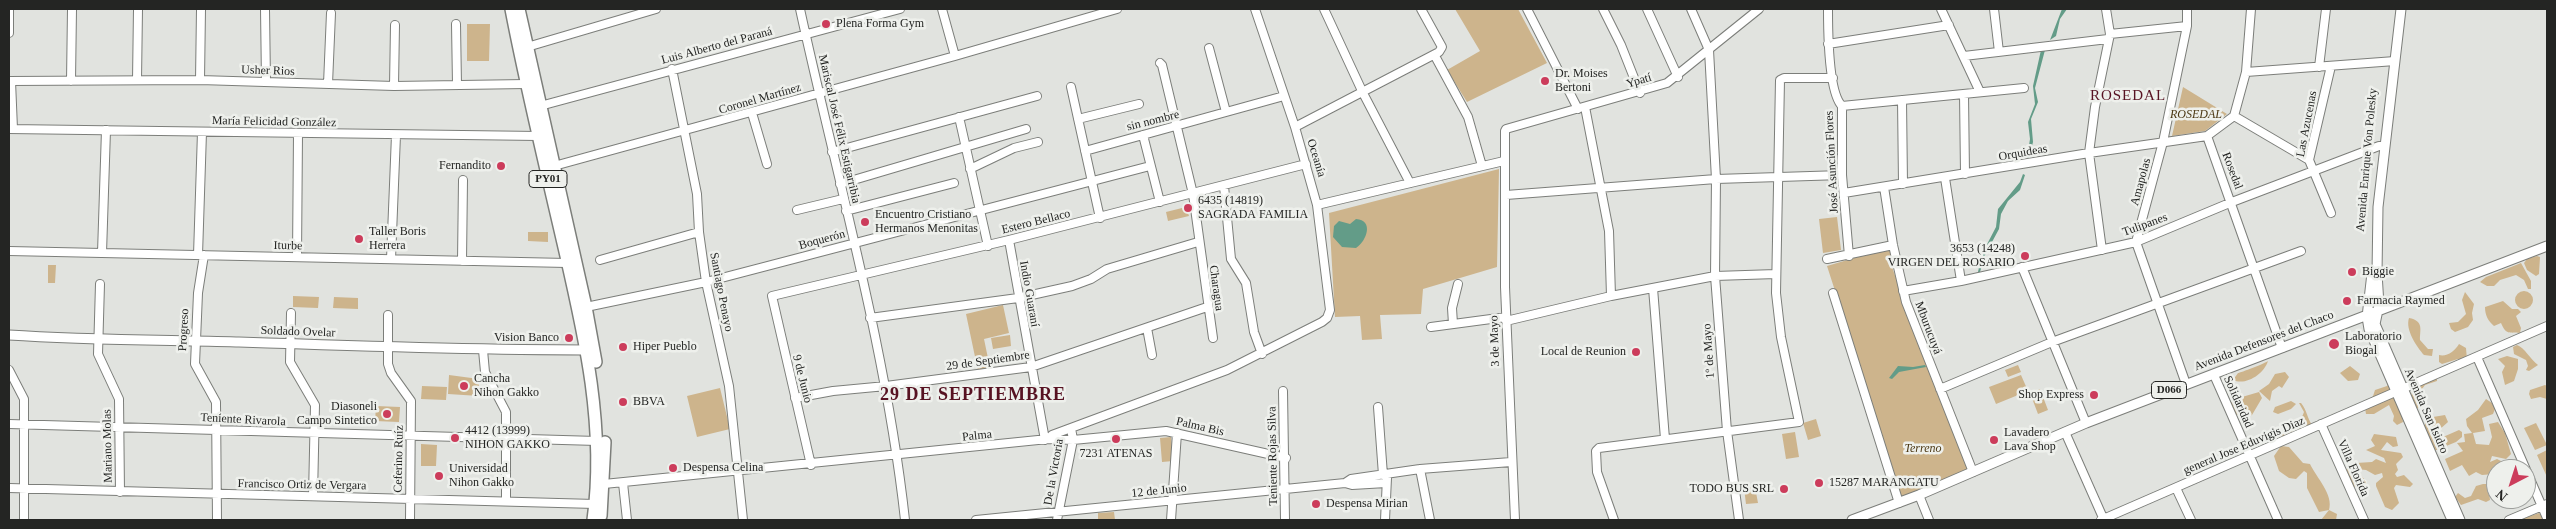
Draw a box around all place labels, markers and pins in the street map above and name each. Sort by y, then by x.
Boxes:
place label: Plena Forma Gym [836,17,924,31]
marker: Plena Forma Gym [820,18,832,30]
place label: Dr. Moises Bertoni [1555,67,1608,95]
marker: Dr. Moises Bertoni [1539,75,1551,87]
place label: Fernandito [439,159,491,173]
marker: Fernandito [495,160,507,172]
place label: 6435 (14819) SAGRADA FAMILIA [1198,194,1308,222]
marker: 6435 (14819) SAGRADA FAMILIA [1182,202,1194,214]
place label: Encuentro Cristiano Hermanos Menonitas [875,208,978,236]
marker: Encuentro Cristiano Hermanos Menonitas [859,216,871,228]
place label: Taller Boris Herrera [369,225,426,253]
marker: Taller Boris Herrera [353,233,365,245]
place label: 3653 (14248) VIRGEN DEL ROSARIO [1888,242,2015,270]
marker: 3653 (14248) VIRGEN DEL ROSARIO [2019,250,2031,262]
place label: Biggie [2362,265,2394,279]
marker: Biggie [2346,266,2358,278]
place label: Farmacia Raymed [2357,294,2445,308]
marker: Farmacia Raymed [2341,295,2353,307]
place label: Laboratorio Biogal [2345,330,2402,358]
place label: Vision Banco [494,331,559,345]
marker: Vision Banco [563,332,575,344]
marker: Laboratorio Biogal [2327,337,2341,351]
place label: Hiper Pueblo [633,340,697,354]
marker: Hiper Pueblo [617,341,629,353]
place label: Local de Reunion [1541,345,1626,359]
marker: Local de Reunion [1630,346,1642,358]
place label: Cancha Nihon Gakko [474,372,539,400]
marker: Cancha Nihon Gakko [458,380,470,392]
place label: Shop Express [2018,388,2084,402]
marker: Shop Express [2088,389,2100,401]
place label: BBVA [633,395,665,409]
marker: BBVA [617,396,629,408]
place label: Diasoneli Campo Sintetico [297,400,377,428]
marker: Diasoneli Campo Sintetico [381,408,393,420]
place label: 4412 (13999) NIHON GAKKO [465,424,550,452]
place label: Lavadero Lava Shop [2004,426,2056,454]
marker: 4412 (13999) NIHON GAKKO [449,432,461,444]
marker: 7231 ATENAS [1110,433,1122,445]
marker: Lavadero Lava Shop [1988,434,2000,446]
place label: 7231 ATENAS [1079,447,1153,461]
place label: Despensa Celina [683,461,763,475]
place label: Universidad Nihon Gakko [449,462,514,490]
marker: Despensa Celina [667,462,679,474]
marker: Universidad Nihon Gakko [433,470,445,482]
place label: 15287 MARANGATU [1829,476,1939,490]
marker: 15287 MARANGATU [1813,477,1825,489]
place label: TODO BUS SRL [1690,482,1774,496]
marker: TODO BUS SRL [1778,483,1790,495]
place label: Despensa Mirian [1326,497,1408,511]
marker: Despensa Mirian [1310,498,1322,510]

